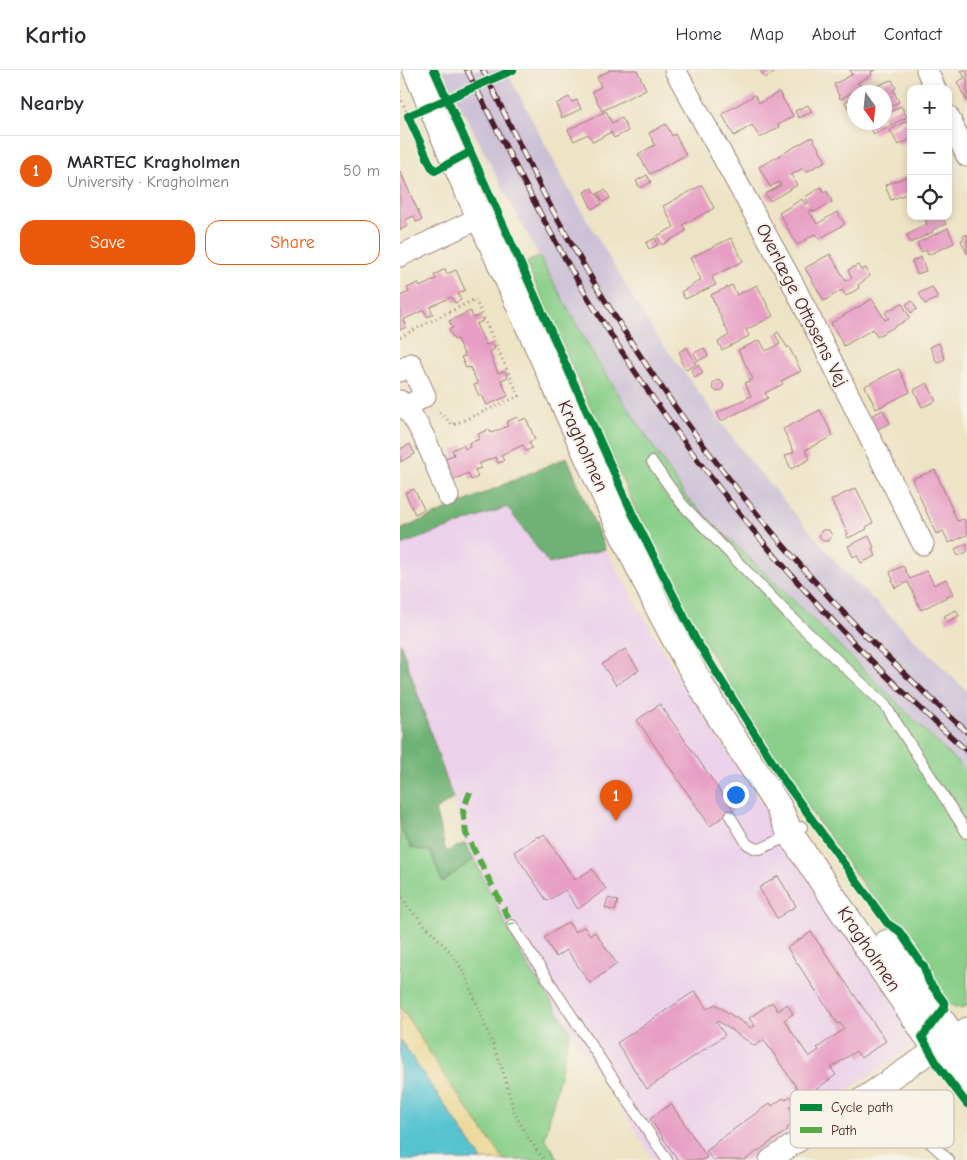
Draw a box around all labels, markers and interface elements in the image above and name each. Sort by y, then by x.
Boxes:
text: Kartio [25,21,87,49]
text: Home [675,24,722,45]
text: Map [750,24,784,45]
text: About [812,24,856,45]
text: Contact [884,24,942,45]
north arrow [847,85,892,130]
map controls [907,85,952,220]
button: + [907,85,952,130]
text: Nearby [20,91,84,115]
button: − [907,130,952,175]
text: MARTEC Kragholmen [67,151,240,173]
text: 1 [33,162,39,180]
text: 50 m [343,162,380,180]
text: University · Kragholmen [67,173,229,191]
button: locate [907,175,952,220]
button: Save [20,220,195,265]
button: Share [205,220,380,265]
street label: Overlæge Ottosens Vej [751,220,853,390]
street label: Kragholmen [553,397,613,495]
pin: 1 [600,780,632,821]
your location [723,782,749,808]
street label: Kragholmen [833,902,905,996]
legend [790,1090,954,1148]
text: Cycle path [831,1099,893,1116]
text: Path [831,1122,857,1139]

